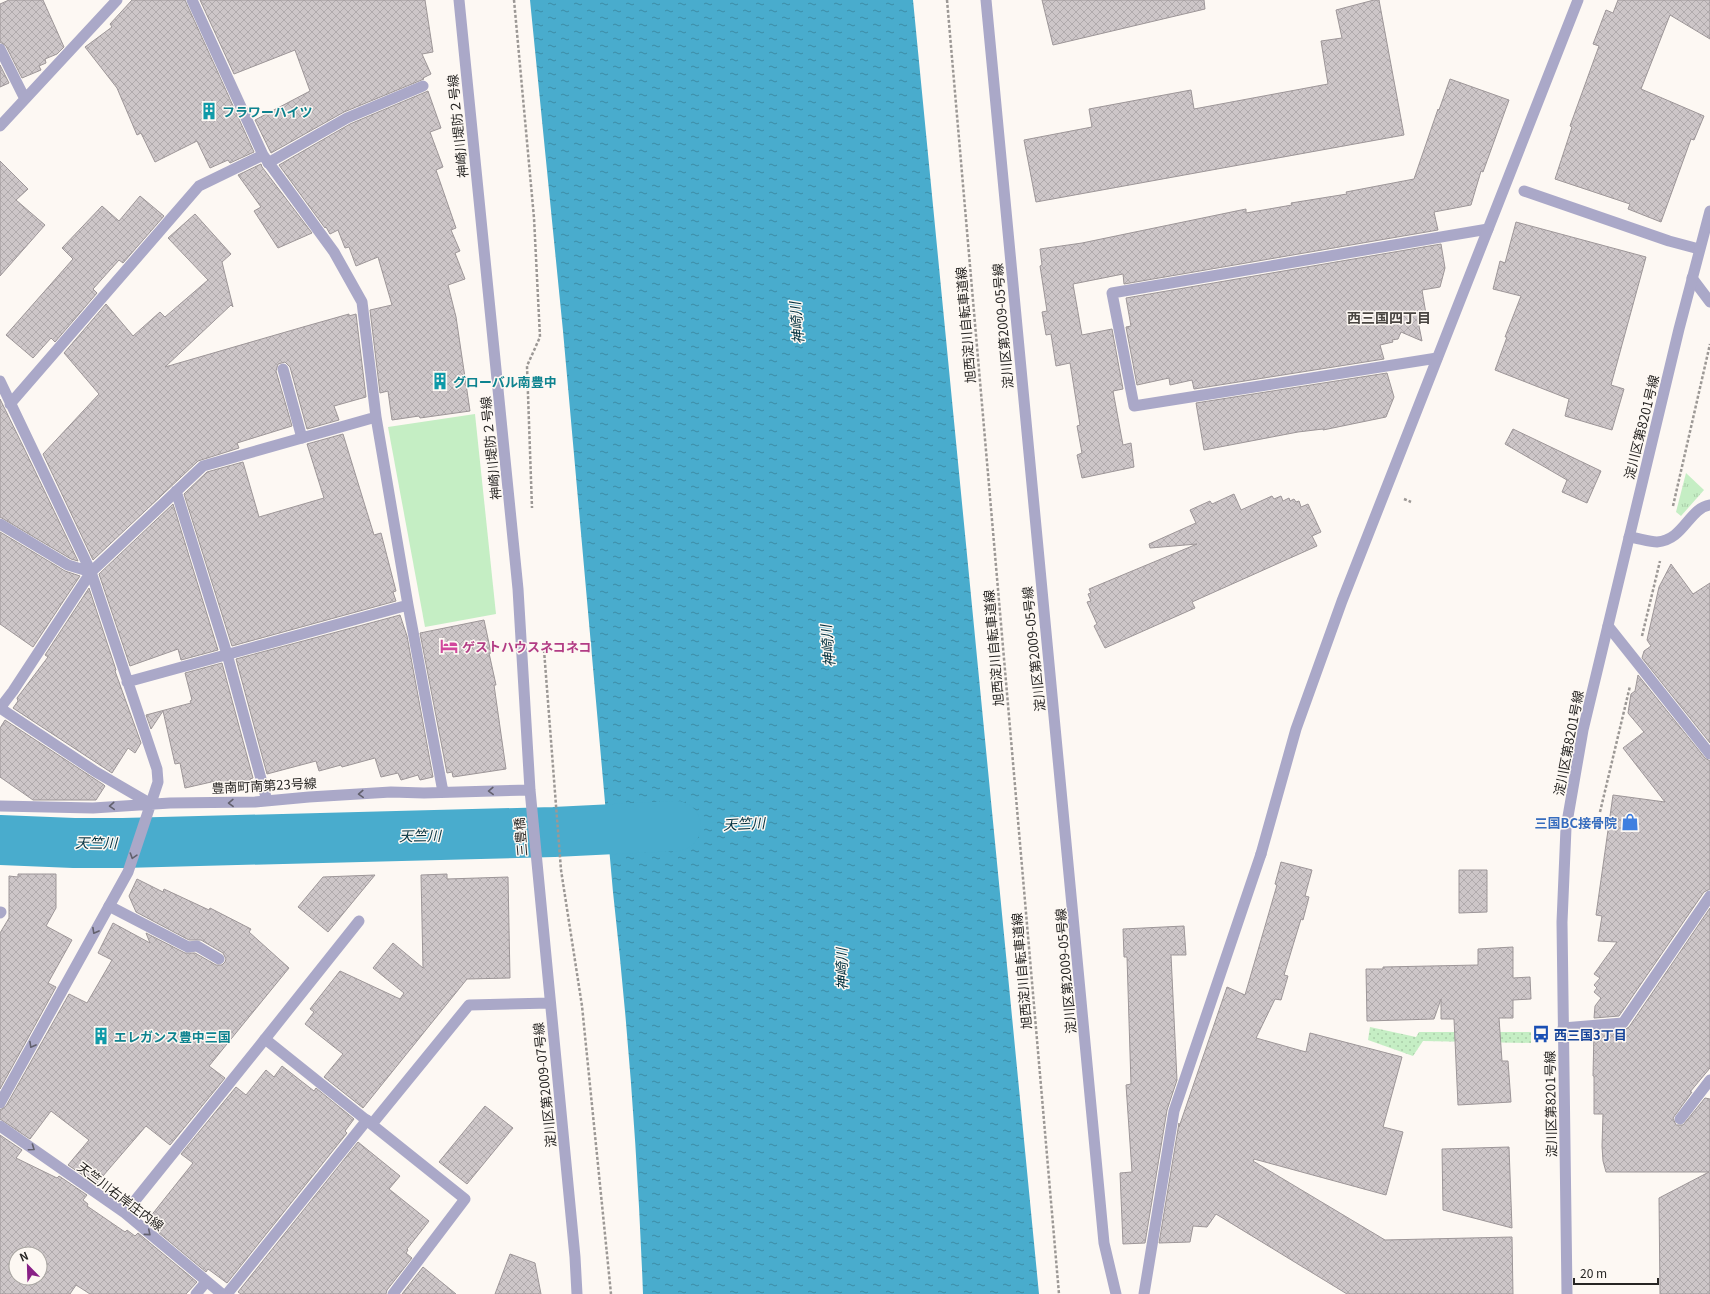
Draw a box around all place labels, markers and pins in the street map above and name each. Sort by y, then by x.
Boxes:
building icon: フラワーハイツ [199,101,219,121]
place label: フラワーハイツ [222,102,312,121]
building icon: グローバル南豊中 [430,371,450,391]
place label: グローバル南豊中 [453,372,557,391]
hotel icon: ゲストハウスネコネコ [439,636,459,656]
place label: ゲストハウスネコネコ [462,637,591,656]
shop icon: 三国BC接骨院 [1620,812,1640,832]
place label: 三国BC接骨院 [1535,813,1617,832]
bus stop icon: 西三国3丁目 [1531,1024,1551,1044]
place label: 西三国3丁目 [1554,1025,1627,1044]
building icon: エレガンス豊中三国 [91,1026,111,1046]
place label: エレガンス豊中三国 [114,1027,231,1046]

